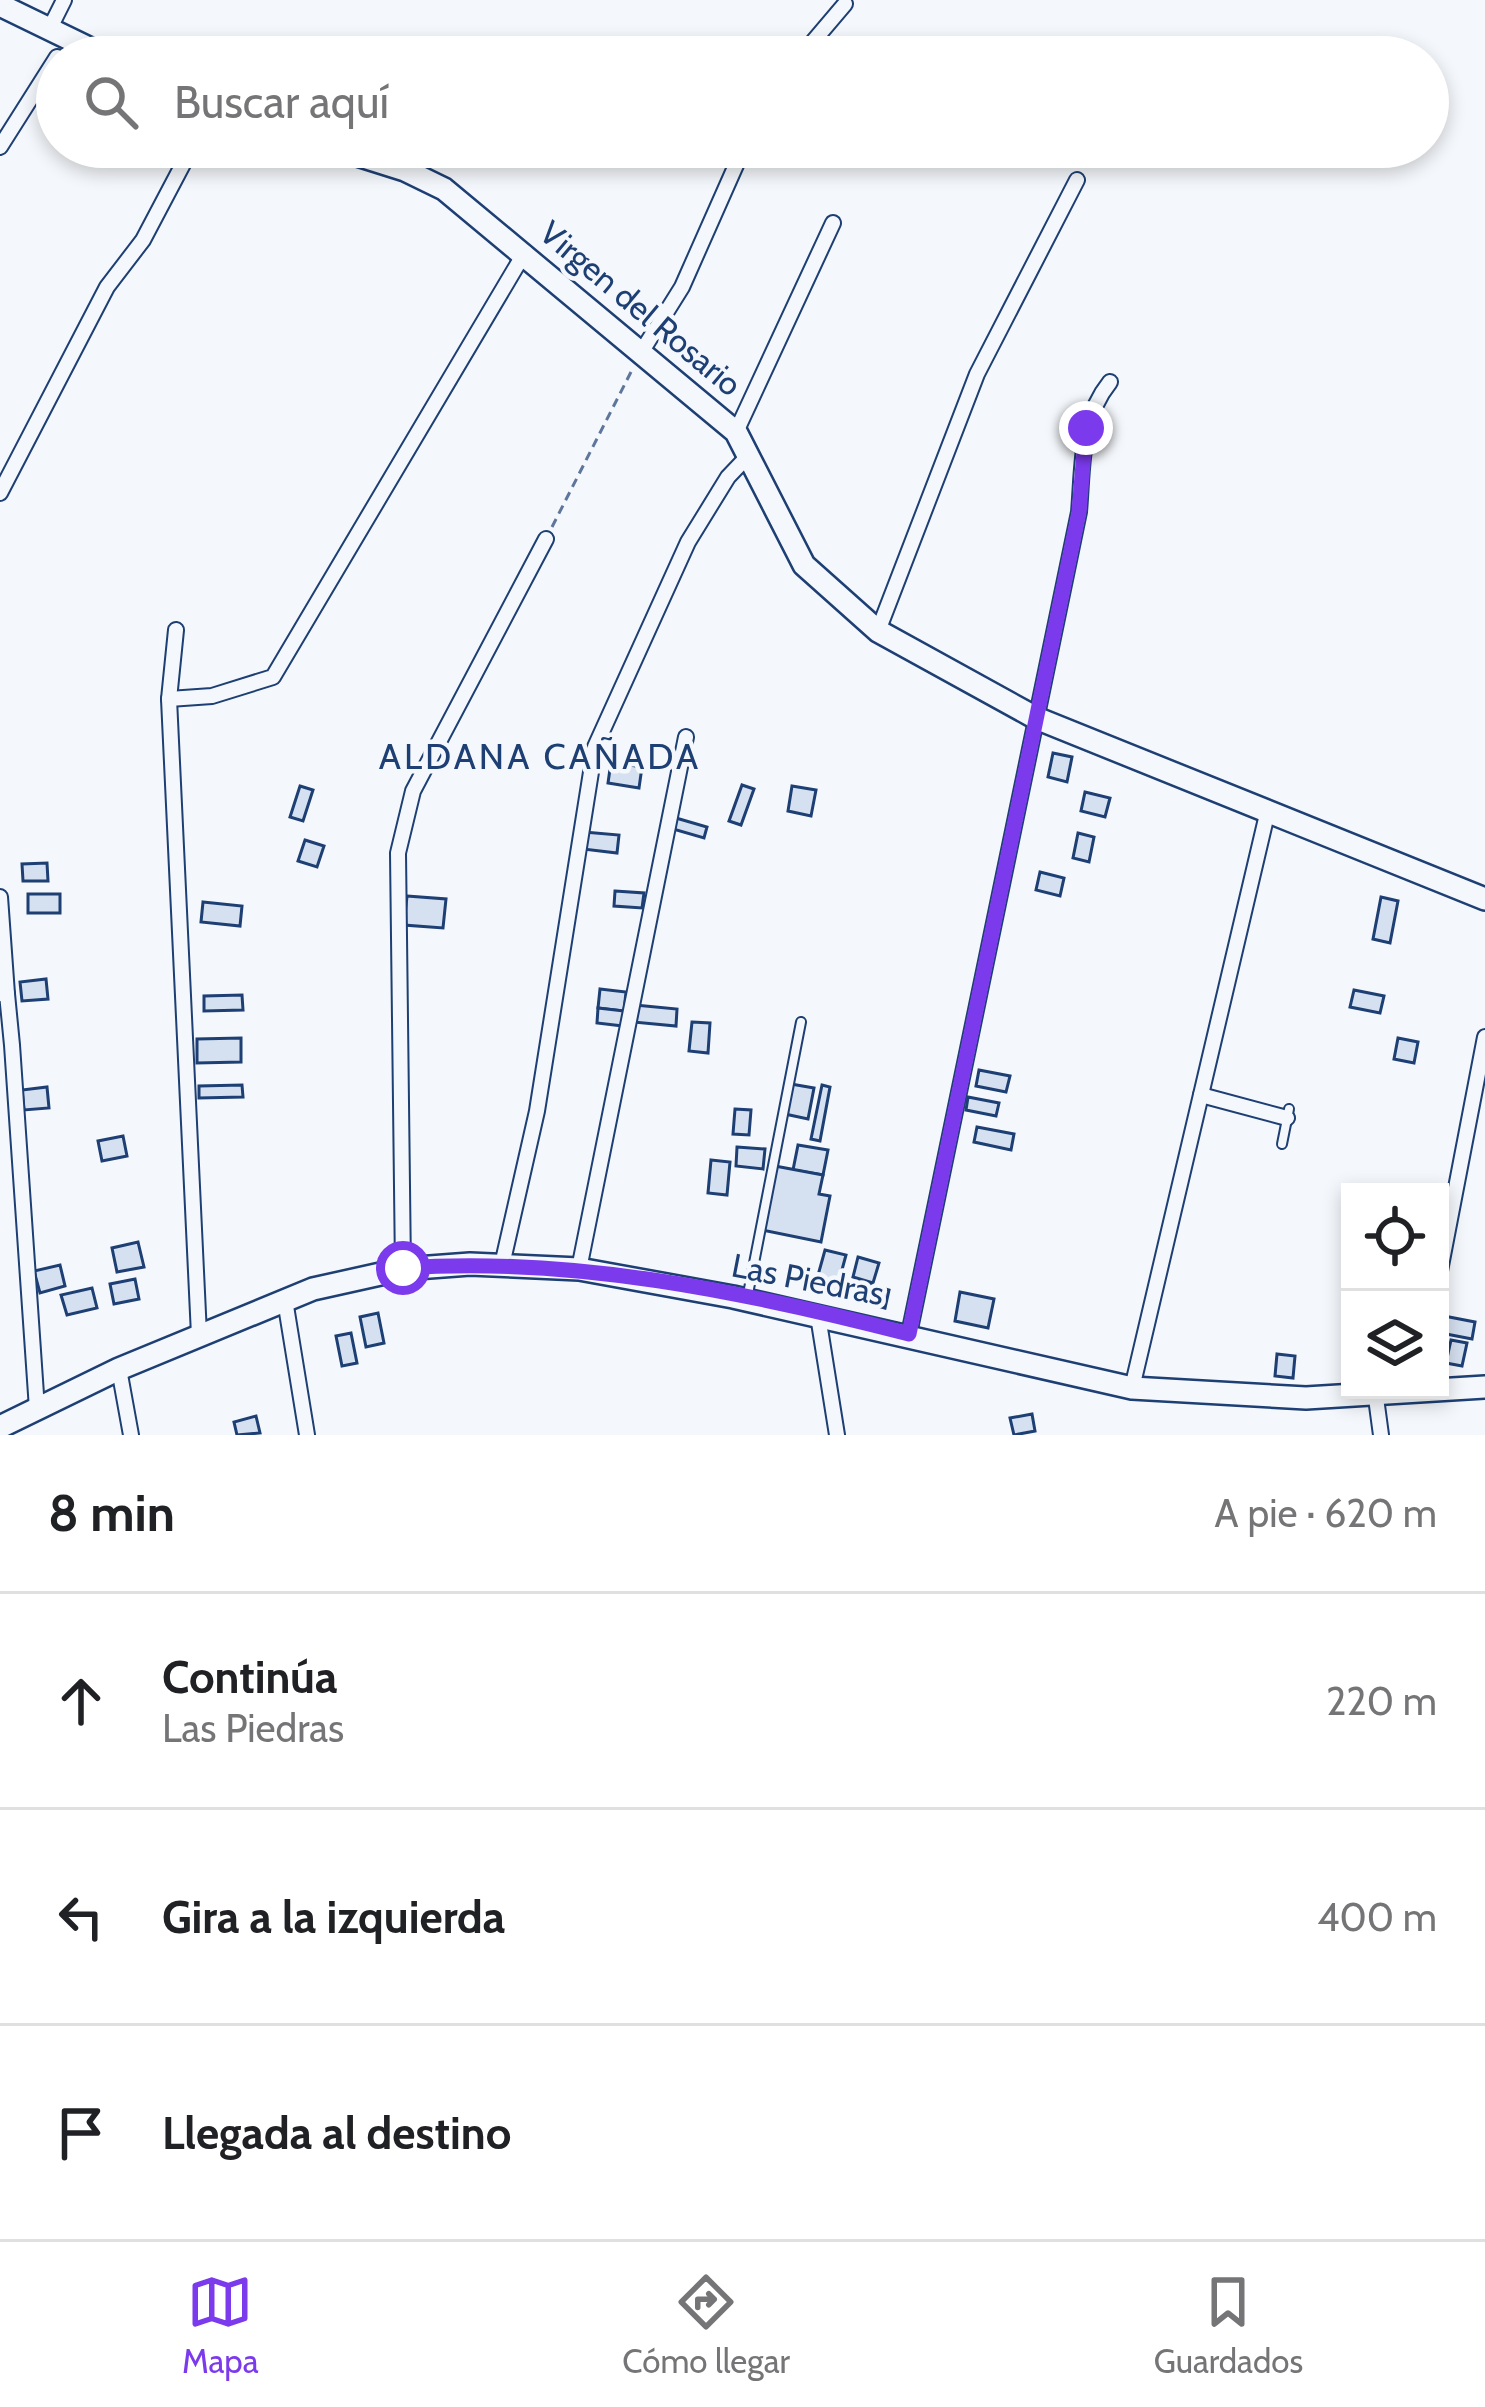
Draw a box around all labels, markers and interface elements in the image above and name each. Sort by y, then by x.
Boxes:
search box [36,36,1449,168]
icon: search [78,69,144,135]
text: Buscar aquí [174,75,389,129]
street label: Virgen del Rosario [532,212,750,404]
route end [1059,401,1113,455]
district label: ALDANA CAÑADA [379,734,701,778]
map controls [1341,1183,1449,1399]
button: locate [1341,1183,1449,1291]
route start [376,1241,430,1295]
street label: Las Piedras [729,1245,887,1313]
button: layers [1341,1291,1449,1399]
text: 8 min [48,1482,175,1544]
text: A pie · 620 m [1215,1489,1437,1537]
text: Continúa [162,1650,337,1704]
icon: ahead [48,1668,114,1734]
text: 220 m [1326,1677,1437,1725]
text: Las Piedras [162,1704,344,1752]
icon: left [48,1884,114,1950]
text: Gira a la izquierda [162,1890,505,1944]
text: 400 m [1317,1893,1437,1941]
icon: arrive [48,2100,114,2166]
text: Llegada al destino [162,2106,511,2160]
tab: Mapa [182,2269,259,2381]
tab: Cómo llegar [622,2269,790,2381]
tab: Guardados [1154,2269,1303,2381]

